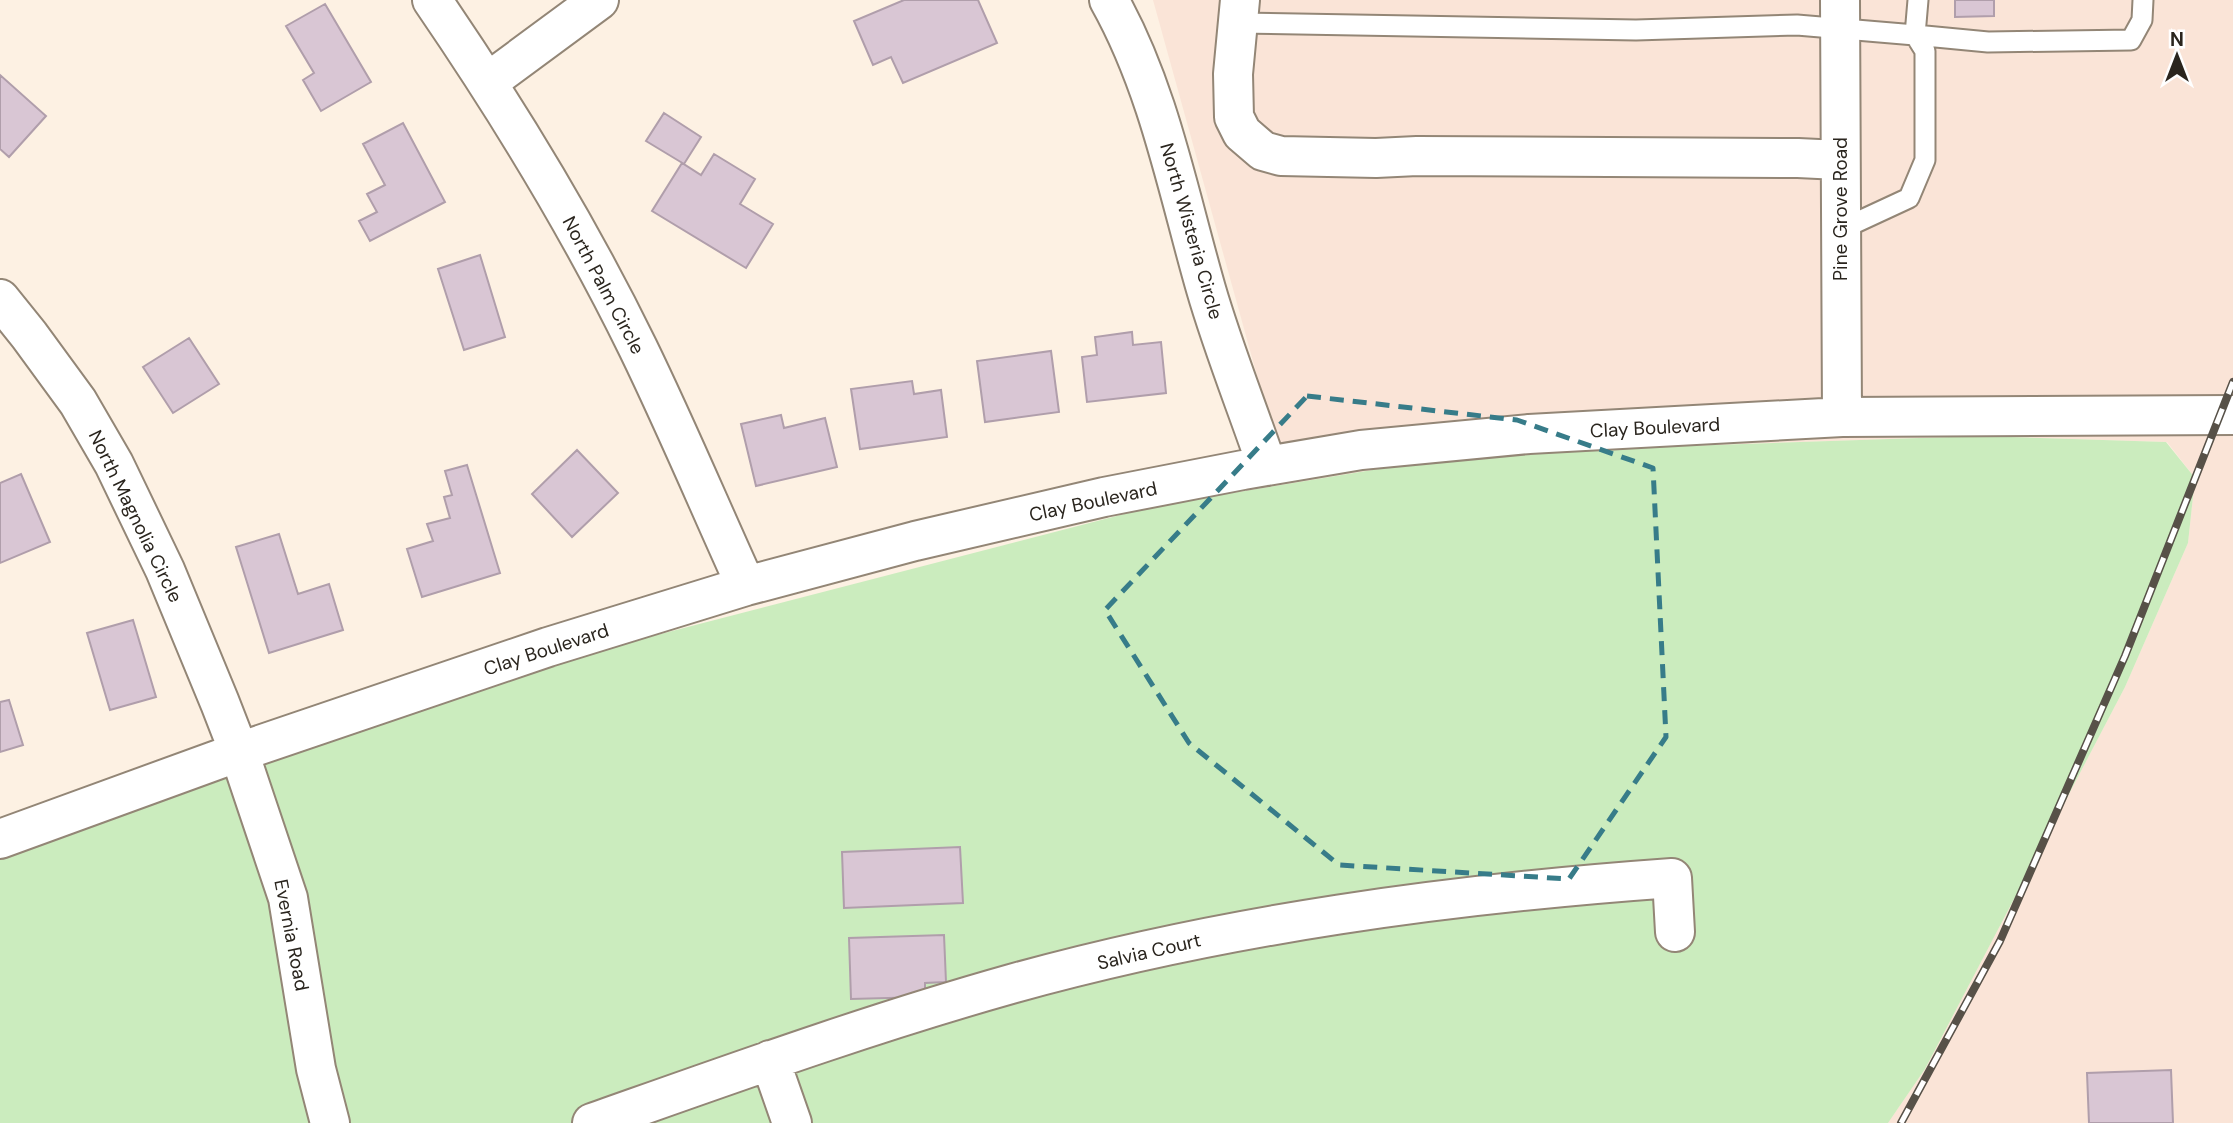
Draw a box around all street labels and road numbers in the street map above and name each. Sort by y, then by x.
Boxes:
street label: Pine Grove Road [1828,137,1853,281]
street label: North Wisteria Circle [1154,140,1229,322]
street label: North Palm Circle [557,212,650,359]
street label: Clay Boulevard [1589,412,1721,443]
street label: North Magnolia Circle [83,426,188,607]
street label: Clay Boulevard [1027,476,1159,527]
street label: Clay Boulevard [480,617,612,681]
street label: Evernia Road [268,877,315,993]
street label: Salvia Court [1095,927,1203,976]

